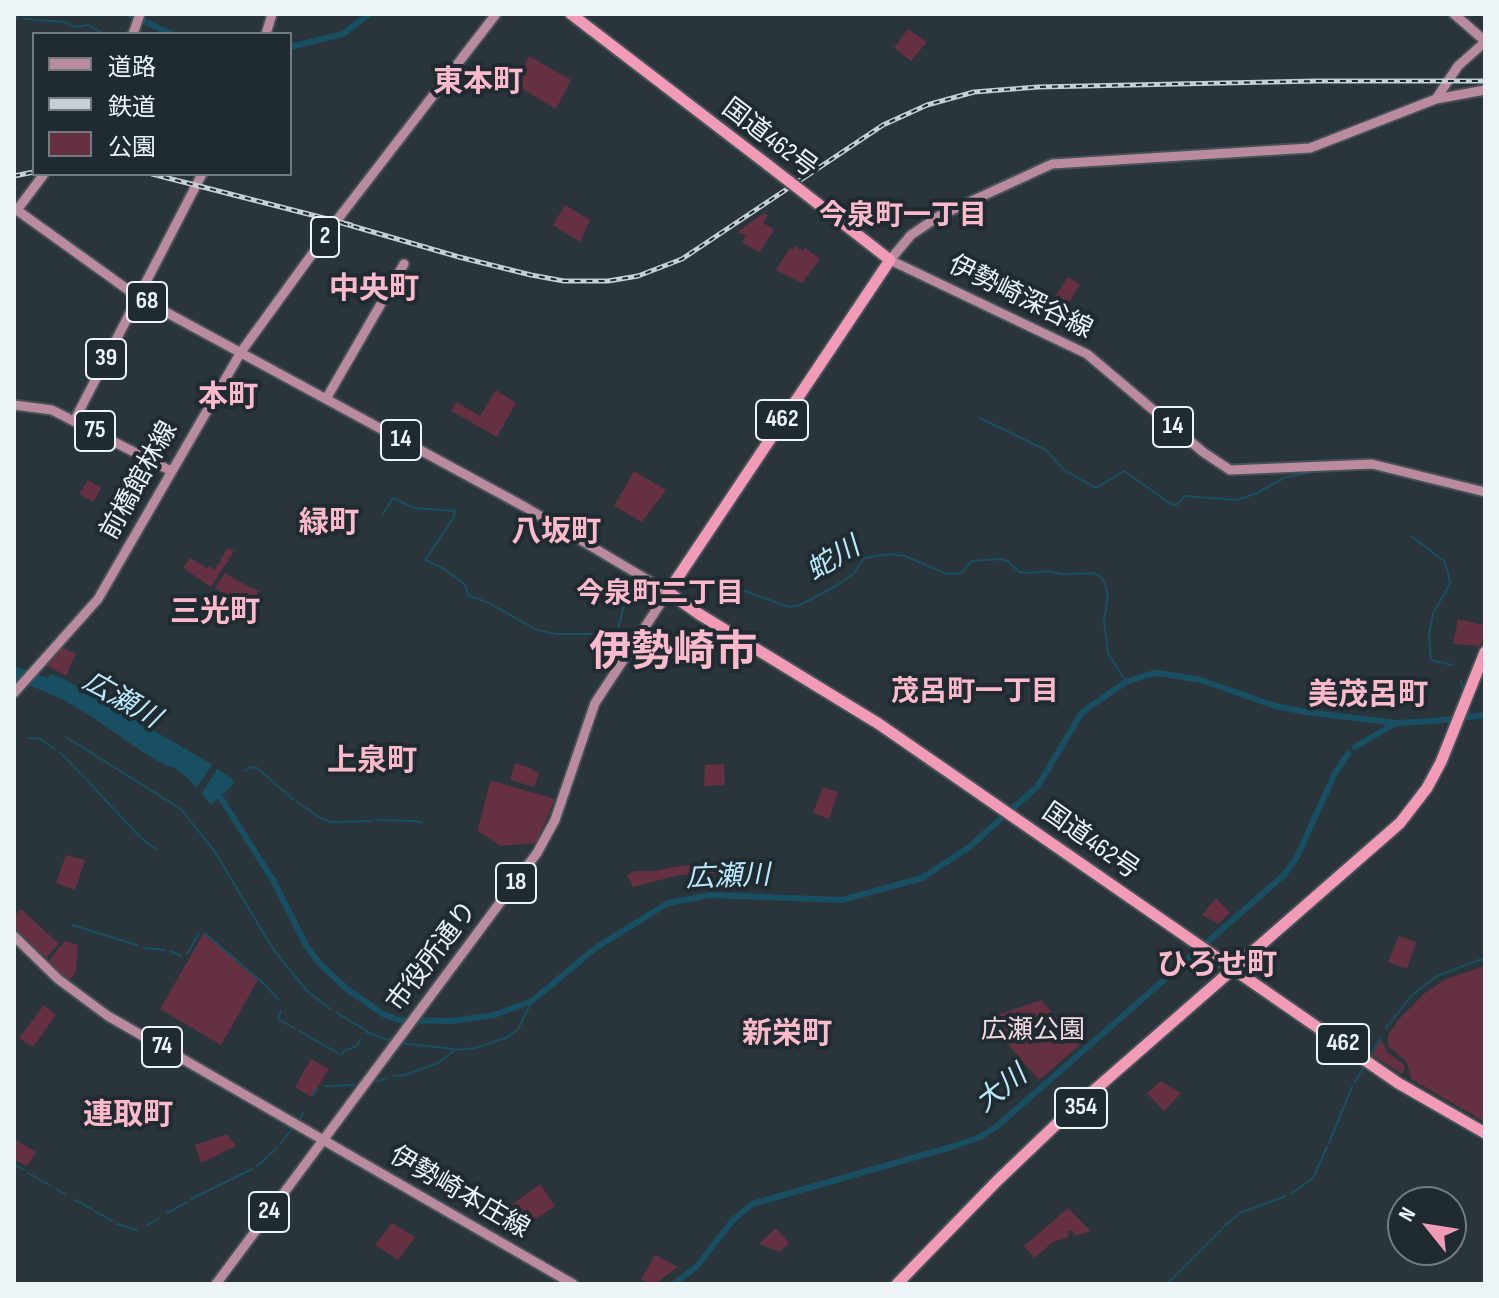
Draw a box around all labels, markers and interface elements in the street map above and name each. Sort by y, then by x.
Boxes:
legend [32,32,292,176]
text: 道路 [108,53,156,82]
district label: 東本町 [433,65,523,101]
text: 鉄道 [108,93,156,122]
street label: 国道462号 [715,93,823,185]
text: 公園 [108,133,156,162]
district label: 今泉町一丁目 [819,200,987,234]
road number: 2 [311,217,339,257]
street label: 伊勢崎深谷線 [943,250,1097,346]
district label: 中央町 [329,272,419,308]
road number: 68 [127,282,167,322]
road number: 39 [86,339,126,379]
district label: 本町 [198,380,258,416]
road number: 462 [756,400,808,440]
road number: 14 [1153,407,1193,447]
road number: 75 [75,411,115,451]
street label: 前橋館林線 [95,417,185,545]
road number: 14 [381,420,421,460]
district label: 緑町 [299,506,359,542]
district label: 八坂町 [511,515,601,551]
water label: 蛇川 [801,531,867,589]
district label: 今泉町二丁目 [576,578,744,612]
district label: 三光町 [170,595,260,631]
district label: 伊勢崎市 [589,629,757,679]
water label: 広瀬川 [76,665,166,737]
district label: 茂呂町一丁目 [891,676,1059,710]
district label: 美茂呂町 [1308,678,1428,714]
district label: 上泉町 [327,744,417,780]
street label: 国道462号 [1036,797,1144,887]
water label: 広瀬川 [685,860,771,896]
road number: 18 [496,863,536,903]
street label: 市役所通り [381,896,485,1018]
district label: ひろせ町 [1157,948,1277,984]
park label: 広瀬公園 [981,1015,1085,1047]
district label: 新栄町 [742,1017,832,1053]
road number: 462 [1317,1024,1369,1064]
road number: 74 [142,1027,182,1067]
water label: 大川 [970,1060,1034,1120]
road number: 354 [1055,1088,1107,1128]
district label: 連取町 [83,1098,173,1134]
street label: 伊勢崎本庄線 [384,1140,534,1246]
north arrow [1387,1186,1467,1266]
road number: 24 [249,1192,289,1232]
text: N [1393,1203,1422,1227]

